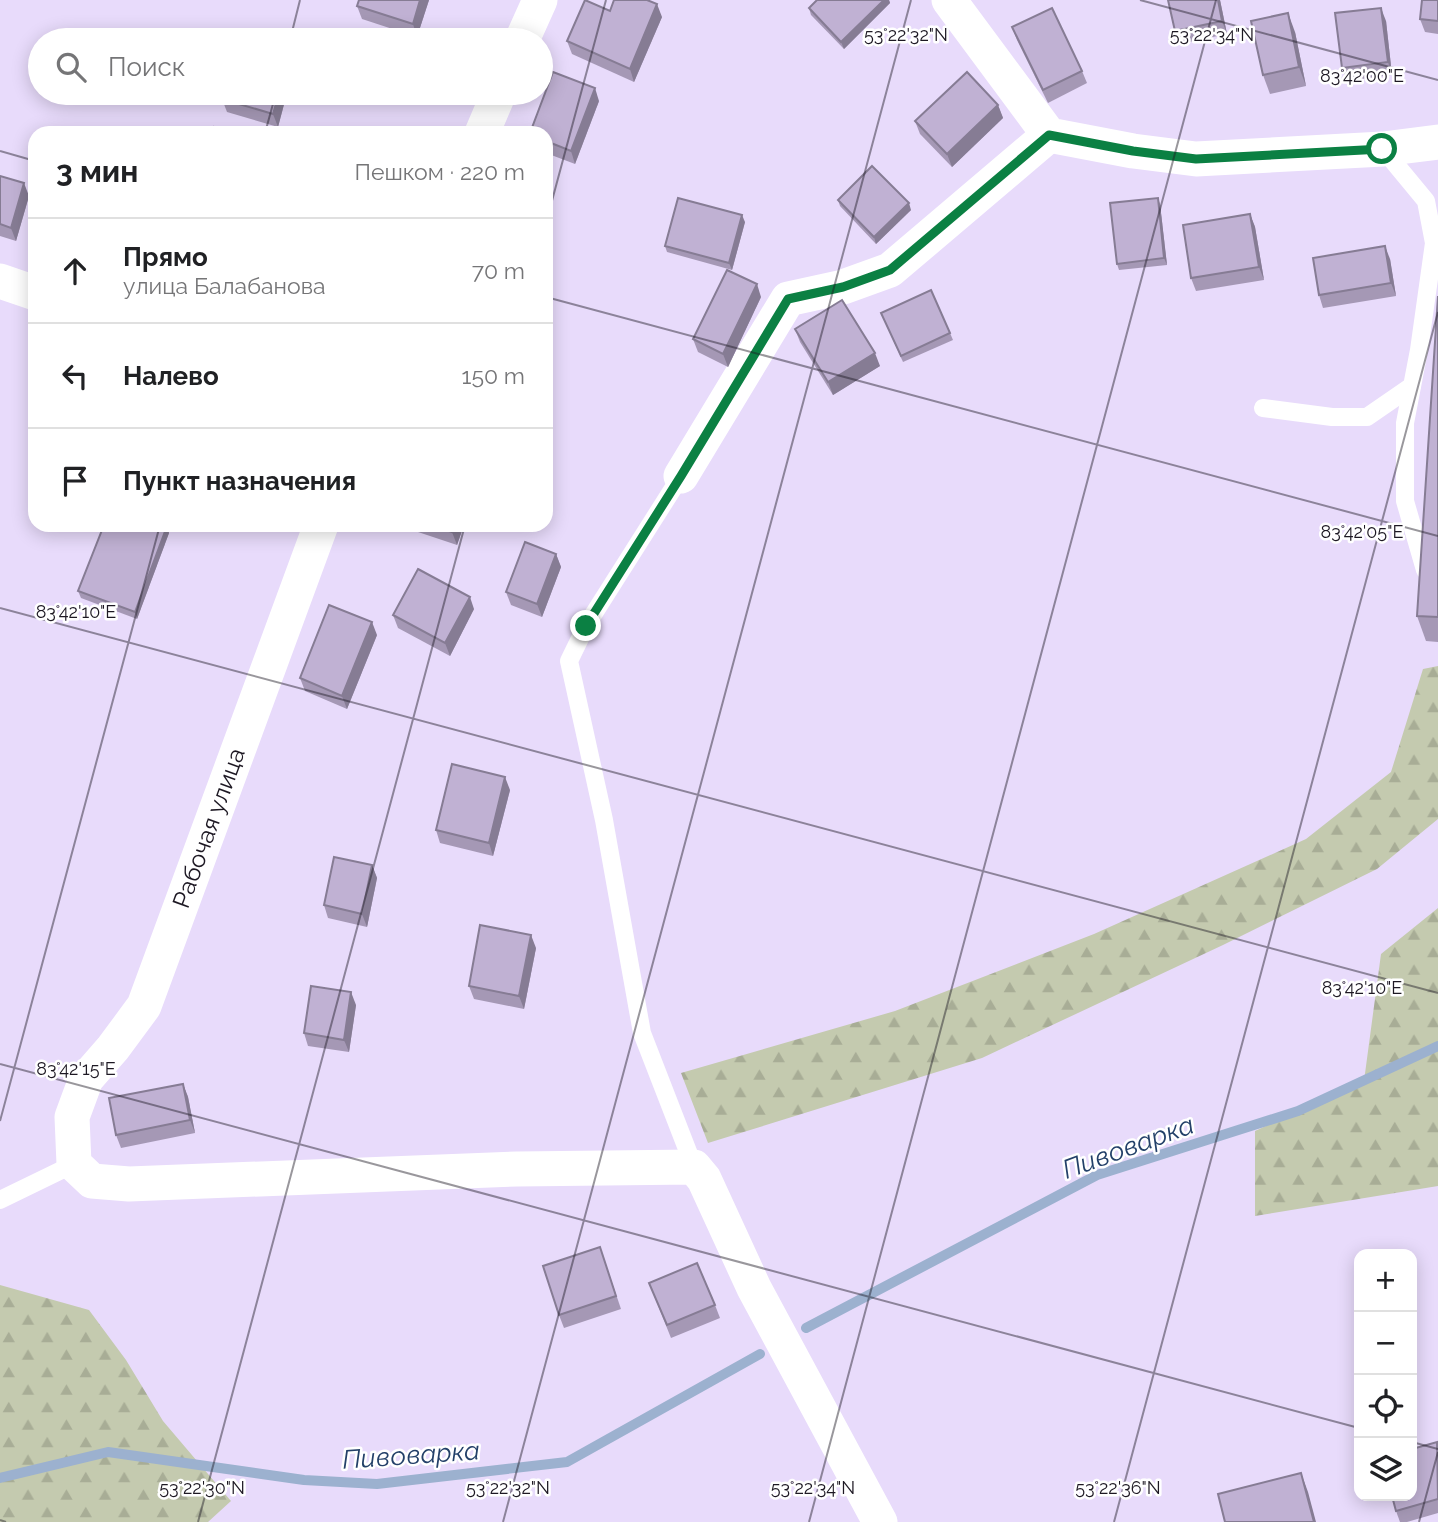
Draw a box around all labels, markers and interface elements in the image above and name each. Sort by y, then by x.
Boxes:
text: 53°22'32"N [864,24,948,45]
text: 53°22'34"N [1170,24,1254,45]
search box [28,28,553,105]
icon: search [52,48,90,86]
text: Поиск [108,52,185,82]
text: 83°42'00"E [1320,65,1404,86]
route start [1366,133,1397,164]
text: 3 мин [56,154,138,189]
text: Пешком · 220 m [354,158,525,185]
text: Прямо [123,242,208,272]
icon: ahead [56,252,94,290]
text: 70 m [472,257,525,284]
text: улица Балабанова [123,272,326,299]
icon: left [56,357,94,395]
text: Налево [123,361,219,391]
text: 150 m [462,362,525,389]
icon: arrive [56,462,94,500]
text: Пункт назначения [123,466,356,496]
text: 83°42'05"E [1321,521,1403,542]
text: 83°42'10"E [36,601,116,622]
route end [570,610,601,641]
street label: Рабочая улица [166,744,251,912]
text: 83°42'10"E [1322,977,1402,998]
text: 83°42'15"E [36,1058,116,1079]
water label: Пивоварка [1058,1109,1198,1185]
map controls [1354,1249,1417,1501]
button: + [1354,1249,1417,1312]
button: − [1354,1312,1417,1375]
button: locate [1354,1375,1417,1438]
water label: Пивоварка [341,1435,481,1475]
button: layers [1354,1438,1417,1501]
text: 53°22'30"N [159,1477,245,1498]
text: 53°22'32"N [466,1477,550,1498]
text: 53°22'34"N [771,1477,855,1498]
text: 53°22'36"N [1075,1477,1161,1498]

